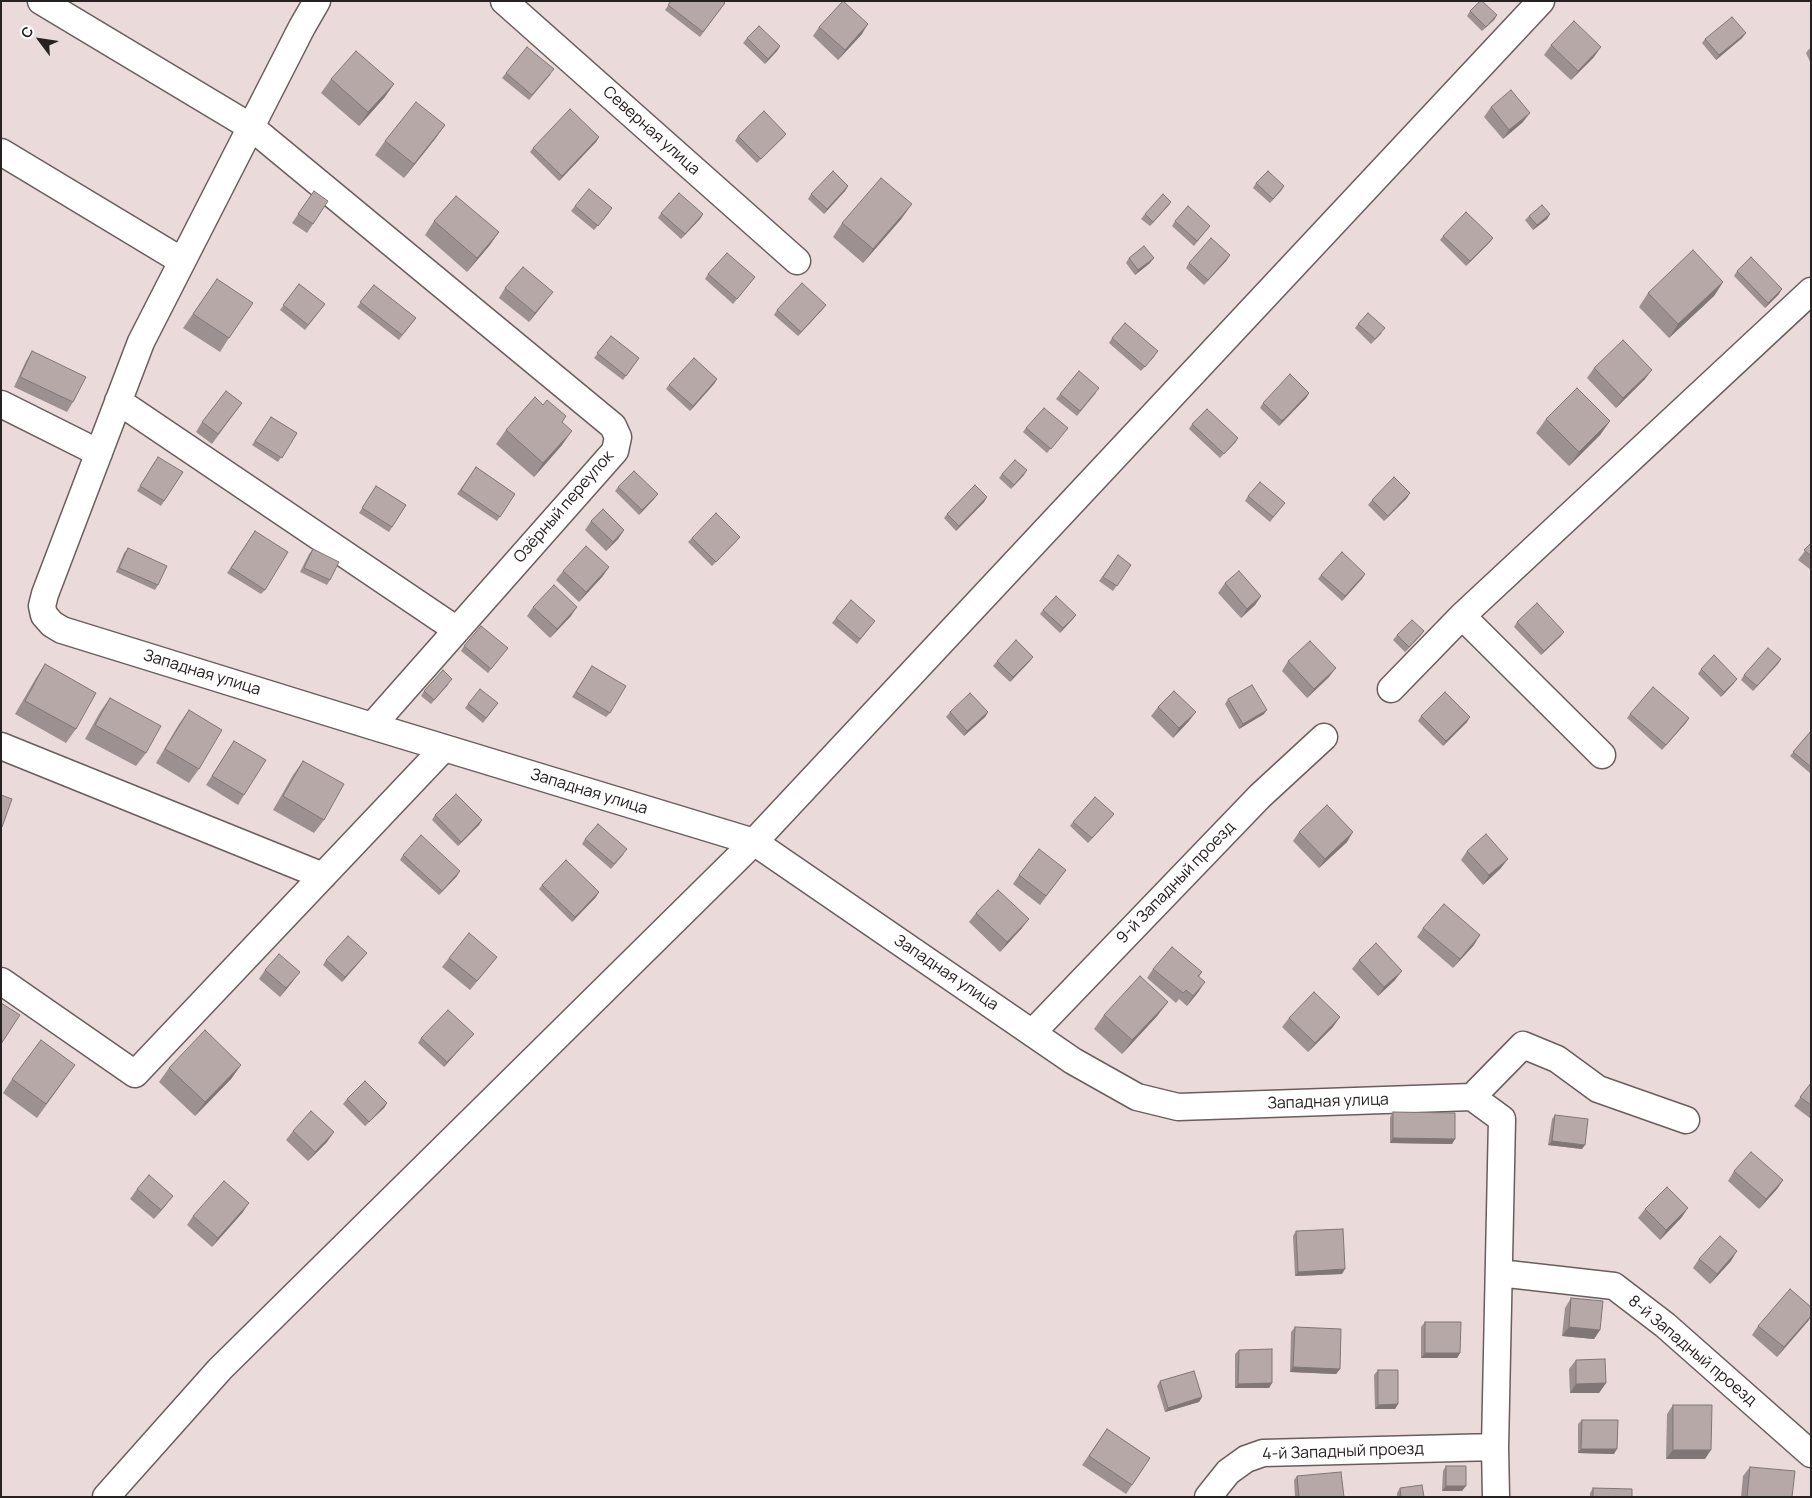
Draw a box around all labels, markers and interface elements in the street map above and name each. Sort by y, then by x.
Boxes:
north arrow [15,15,65,65]
text: С [16,23,38,41]
street label: Северная улица [599,82,703,180]
street label: Озёрный переулок [510,447,618,567]
street label: Западная улица [141,646,263,700]
street label: Западная улица [528,765,650,819]
street label: 9-й Западный проезд [1113,818,1239,948]
street label: Западная улица [890,931,1002,1015]
street label: Западная улица [1267,1090,1389,1114]
street label: 8-й Западный проезд [1624,1292,1760,1410]
street label: 4-й Западный проезд [1262,1440,1424,1464]

